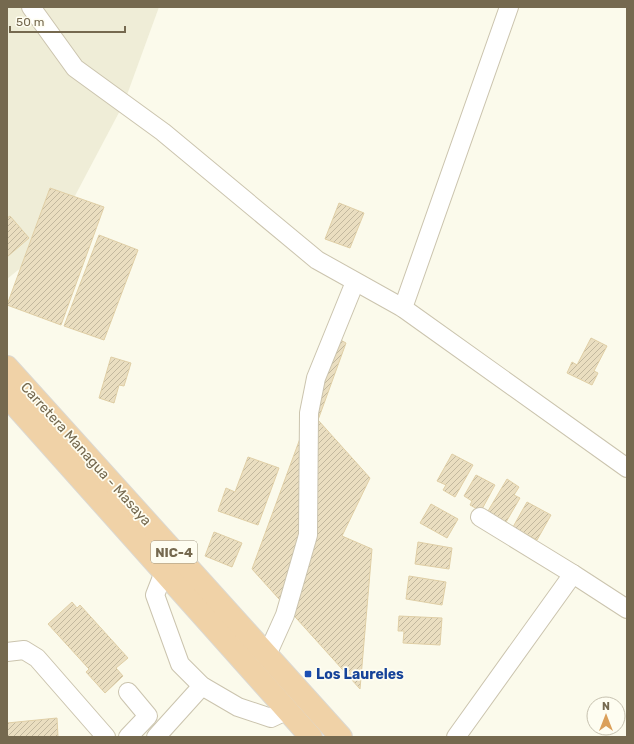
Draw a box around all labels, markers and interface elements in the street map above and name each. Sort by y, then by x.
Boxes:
scale bar [10,8,125,34]
text: 50 m [16,15,44,29]
street label: Carretera Managua - Masaya [17,379,155,529]
road number: NIC-4 [151,541,197,563]
place label: Los Laureles [316,666,404,683]
marker: Los Laureles [303,669,313,679]
north arrow [586,696,626,736]
text: N [602,700,610,713]

